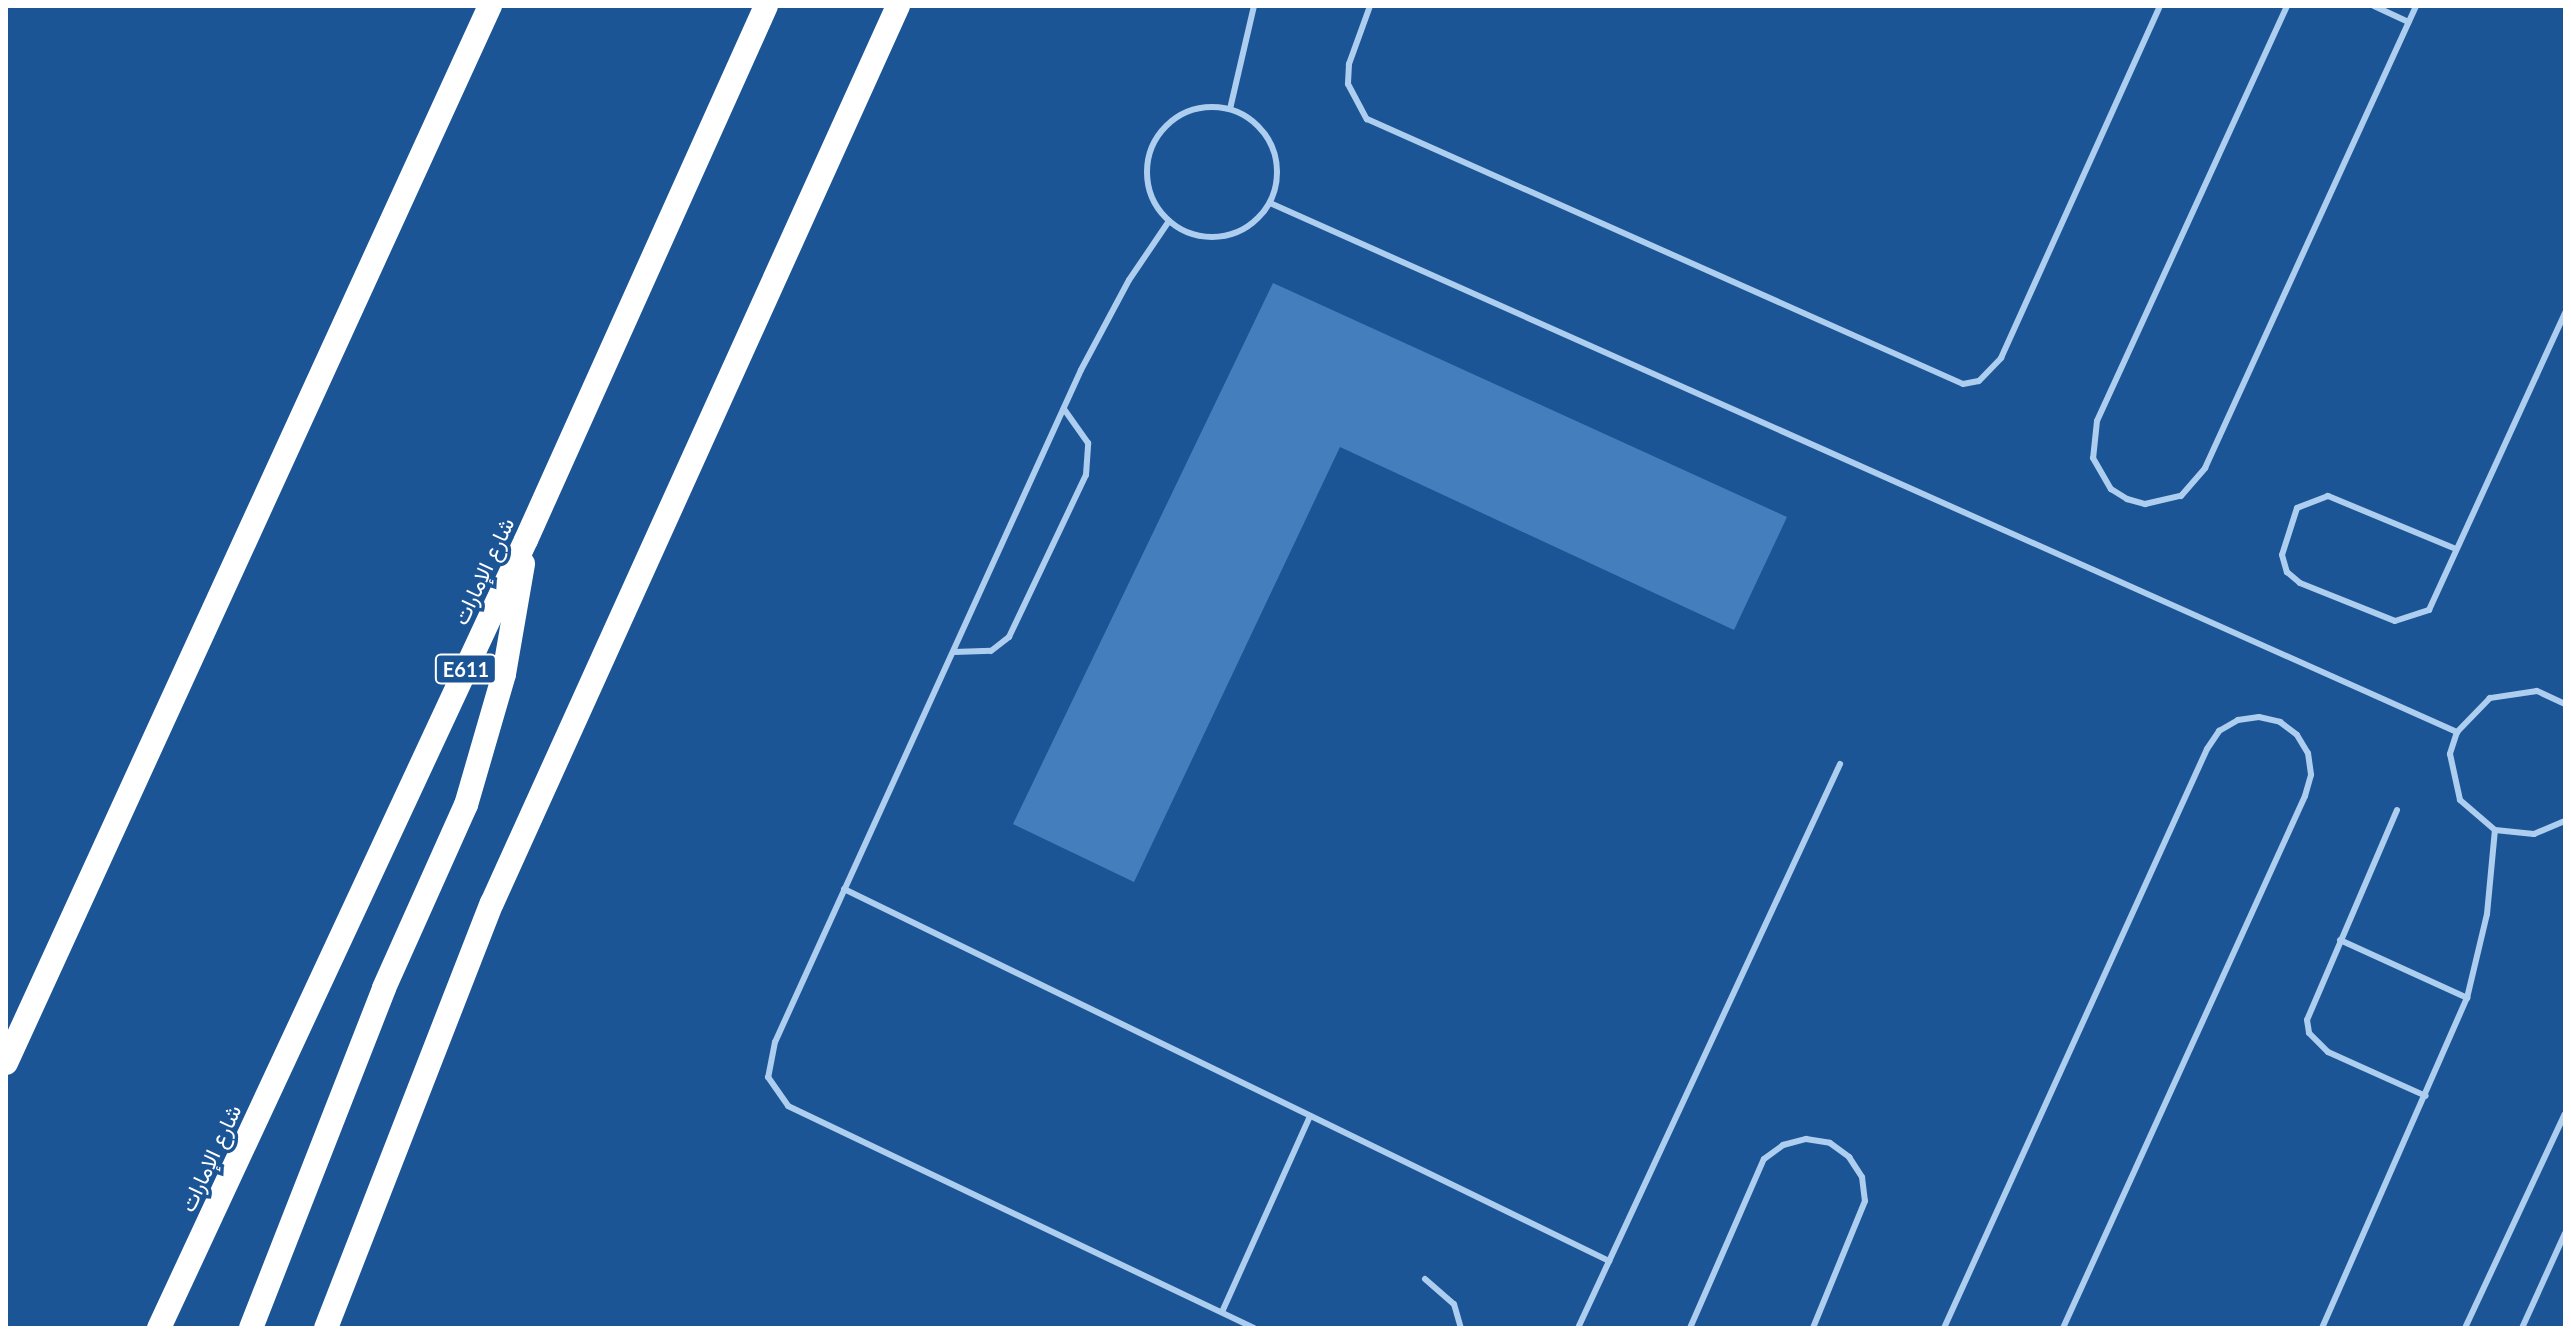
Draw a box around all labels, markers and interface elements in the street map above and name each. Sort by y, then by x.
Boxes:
street label: شارع الإمارات [447,513,519,629]
road number: E611 [434,653,498,685]
street label: شارع الإمارات [174,1100,246,1216]

